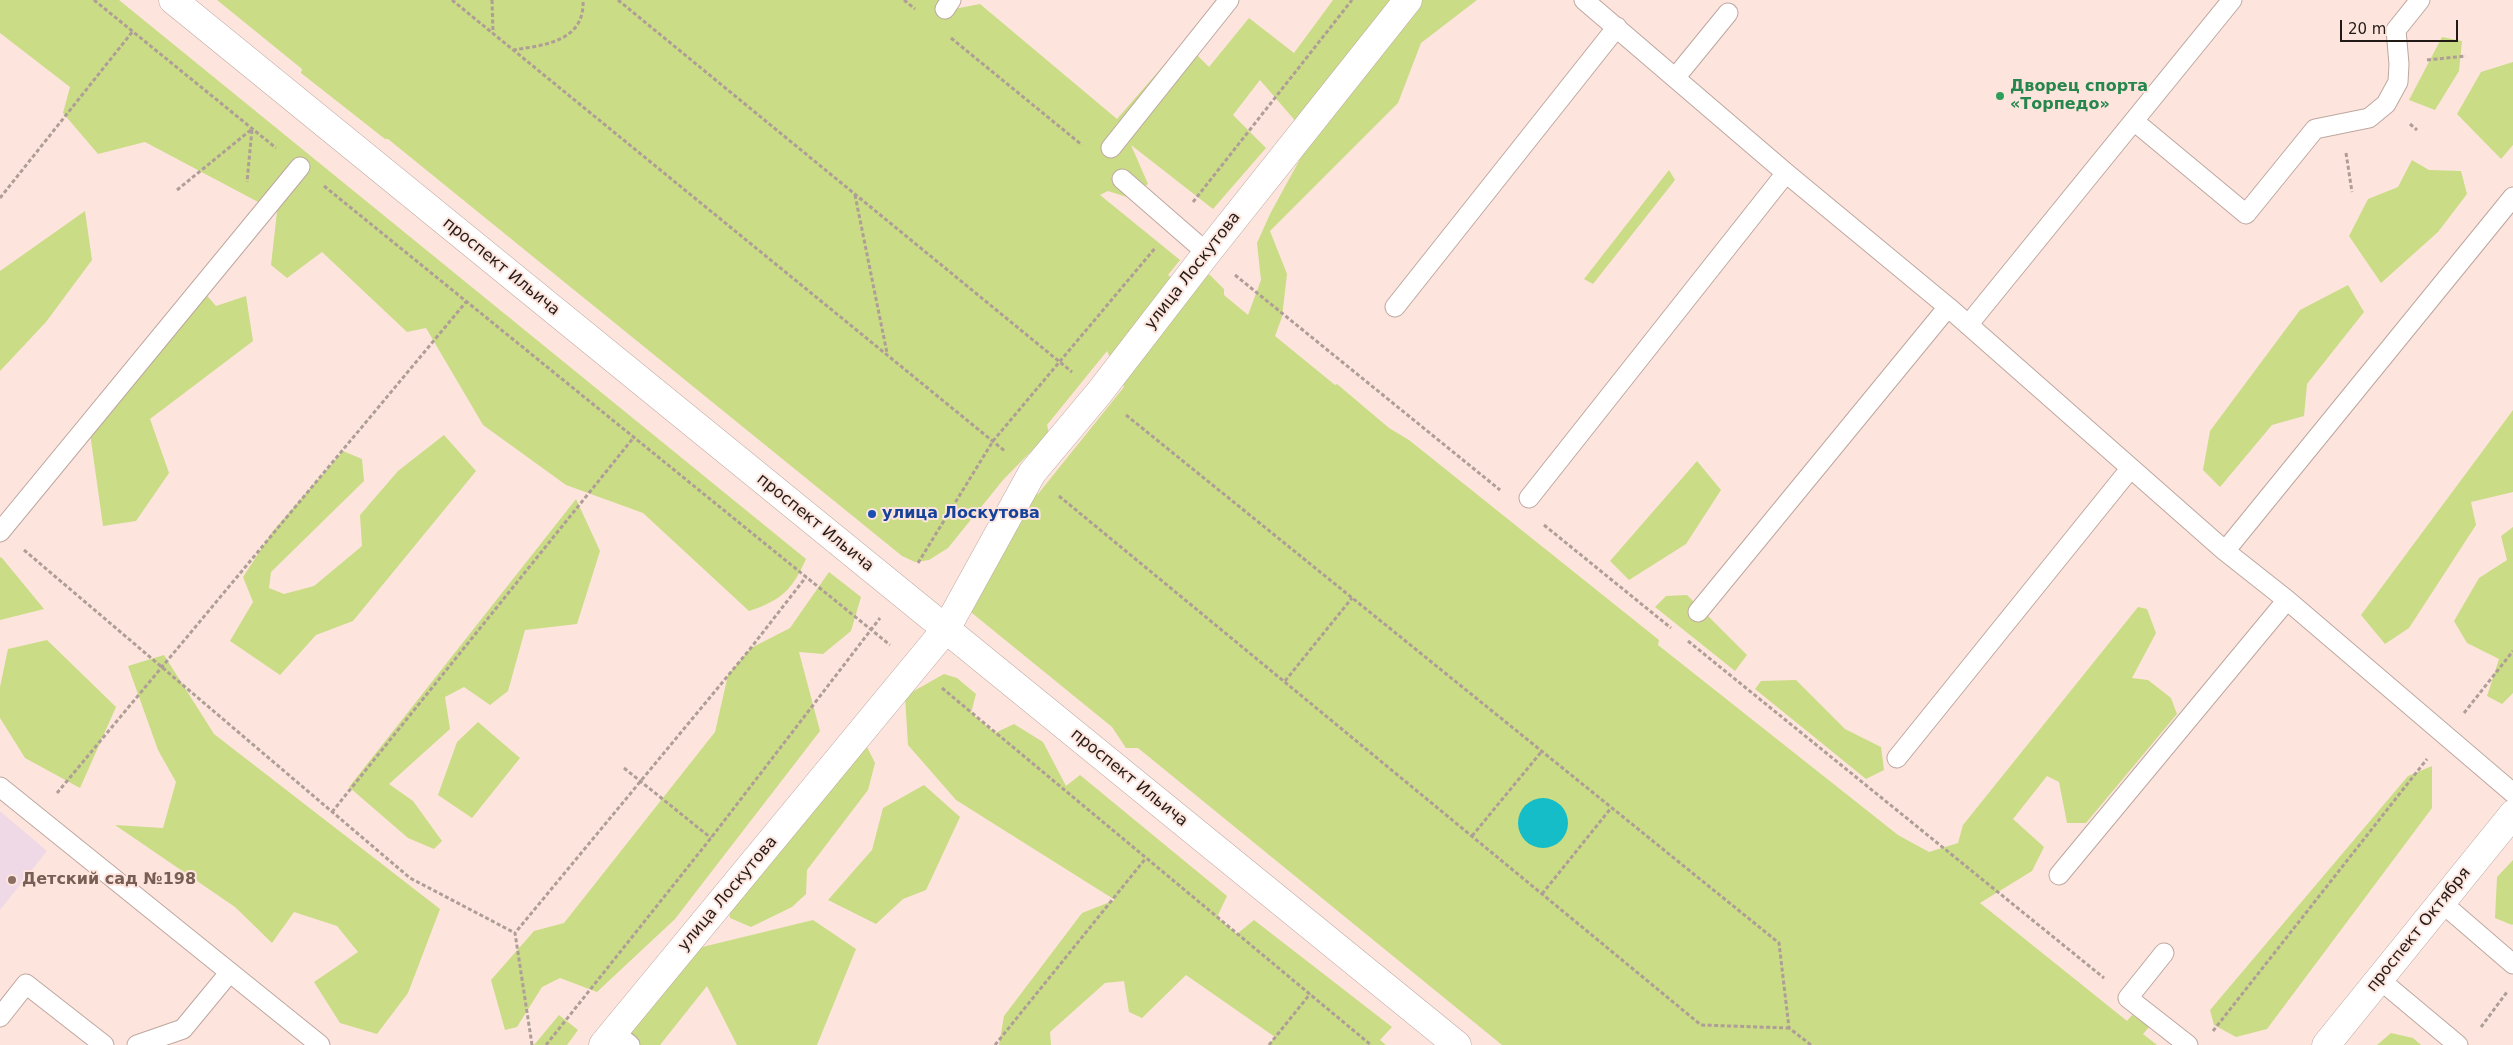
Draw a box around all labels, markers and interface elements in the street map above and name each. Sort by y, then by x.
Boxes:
scale bar [2343,10,2460,42]
text: 20 m [2348,20,2386,38]
place label: Дворец спорта «Торпедо» [2010,77,2148,115]
marker: Дворец спорта «Торпедо» [1994,90,2006,102]
street label: улица Лоскутова [1141,208,1245,334]
street label: проспект Ильича [439,214,563,320]
street label: проспект Ильича [753,470,877,576]
place label: улица Лоскутова [882,504,1040,524]
marker: улица Лоскутова [866,508,878,520]
street label: проспект Ильича [1067,725,1191,831]
street label: улица Лоскутова [674,833,782,955]
street label: проспект Октября [2363,864,2475,996]
place label: Детский сад №198 [22,870,196,890]
marker: Детский сад №198 [6,874,18,886]

